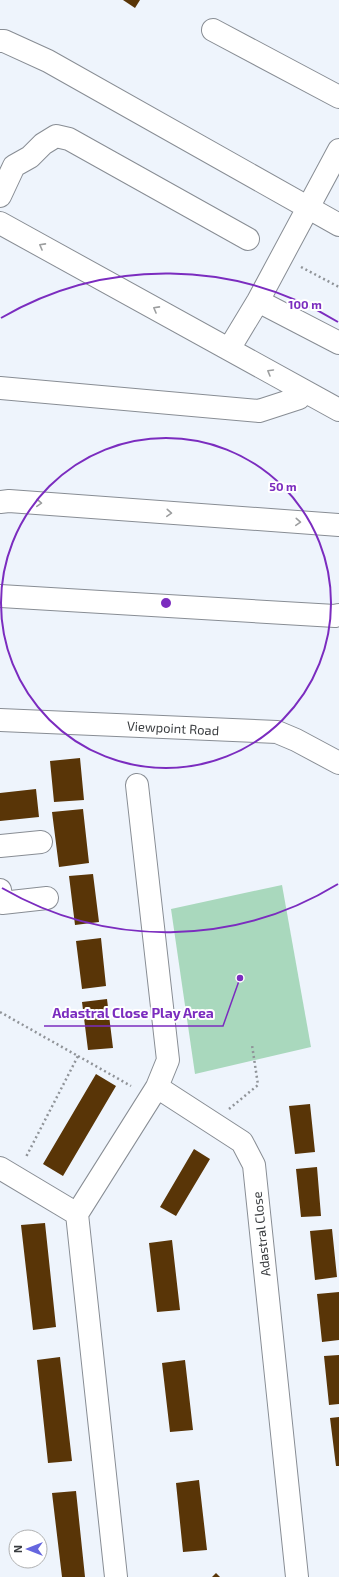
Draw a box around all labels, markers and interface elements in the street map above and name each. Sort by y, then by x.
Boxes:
one-way arrow [39,244,47,251]
text: 100 m [288,297,322,311]
one-way arrow [153,306,161,314]
one-way arrow [267,369,274,377]
text: 50 m [269,479,297,493]
one-way arrow [36,499,42,508]
one-way arrow [166,508,172,517]
one-way arrow [295,517,301,526]
centre of rings [159,596,173,610]
street label: Viewpoint Road [126,718,220,738]
callout: Adastral Close Play Area [44,1000,223,1026]
text: Adastral Close Play Area [52,1004,214,1021]
street label: Adastral Close [249,1191,273,1277]
north arrow [8,1529,48,1569]
text: N [11,1545,24,1553]

